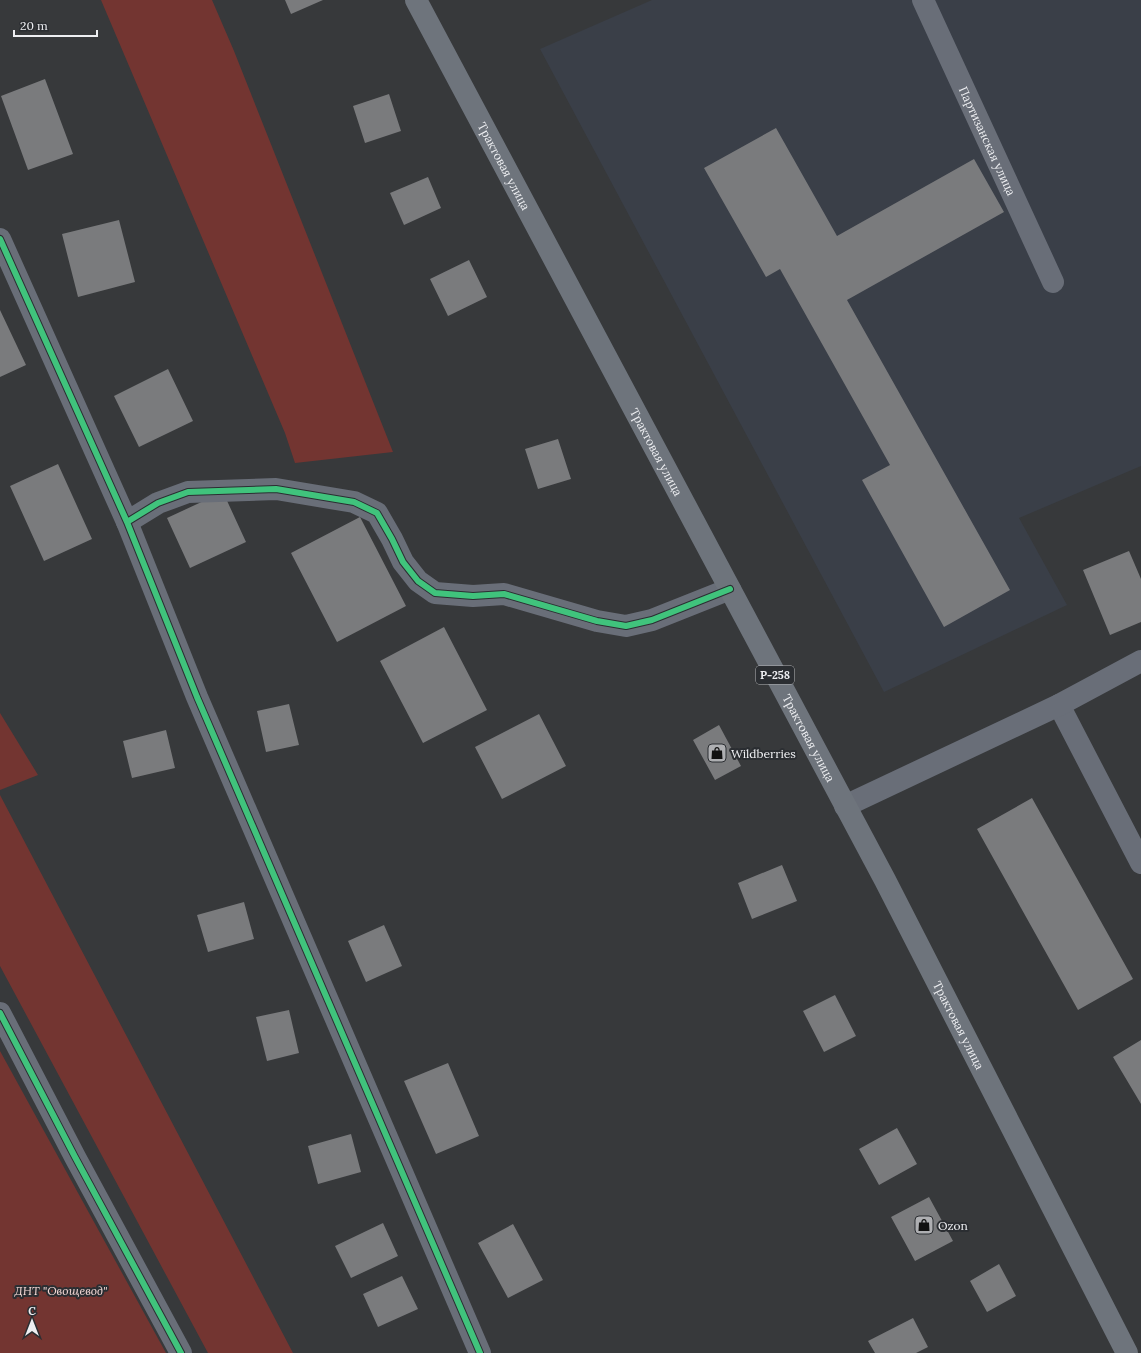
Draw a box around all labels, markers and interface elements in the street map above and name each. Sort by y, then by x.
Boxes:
scale bar [14,12,97,38]
text: 20 m [20,18,48,33]
street label: Партизанская улица [956,84,1019,198]
street label: Трактовая улица [475,119,534,212]
street label: Трактовая улица [627,405,686,498]
road number: Р-258 [756,666,794,684]
street label: Трактовая улица [780,691,839,784]
shop icon: Wildberries [706,742,728,764]
place label: Wildberries [731,746,796,761]
street label: Трактовая улица [930,978,988,1072]
shop icon: Ozon [913,1214,935,1236]
place label: Ozon [938,1218,968,1233]
park label: ДНТ "Овощевод" [14,1283,107,1298]
north arrow [12,1301,52,1341]
text: С [28,1304,36,1318]

